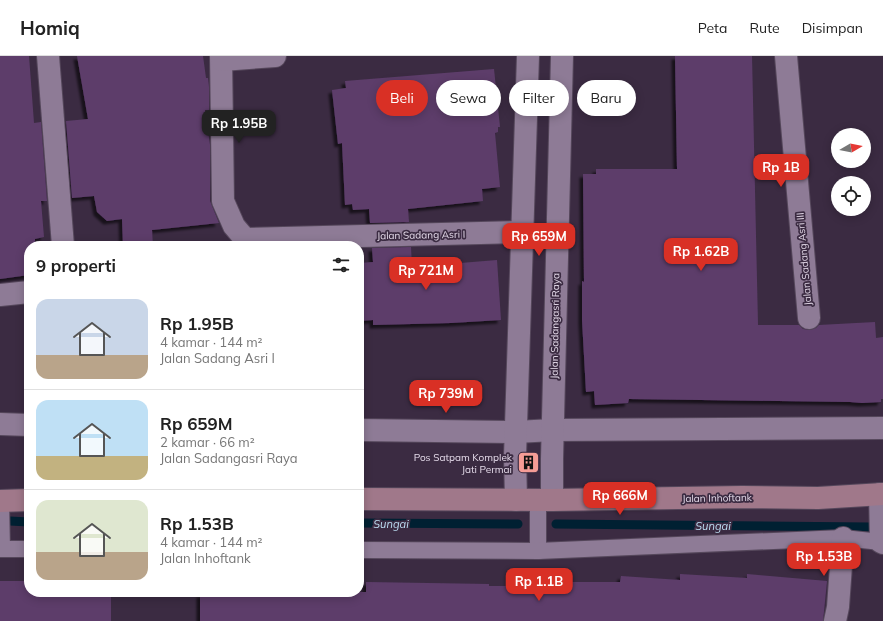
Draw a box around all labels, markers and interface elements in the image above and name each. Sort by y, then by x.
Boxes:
text: Homiq [20,16,80,40]
text: Peta [698,19,727,37]
text: Rute [749,19,780,37]
text: Disimpan [802,19,863,37]
chip: Beli [376,80,428,116]
chip: Sewa [436,80,501,116]
chip: Filter [509,80,569,116]
chip: Baru [577,80,636,116]
pin: Rp 1.95B [198,110,280,144]
text: Rp 1.95B [211,115,267,131]
north arrow [831,128,871,168]
map controls [831,128,871,216]
pin: Rp 1B [753,154,809,188]
text: Rp 1B [762,159,800,175]
button: locate [831,176,871,216]
street label: Jalan Sadang Asri III [793,212,815,306]
pin: Rp 659M [502,223,576,257]
street label: Jalan Sadang Asri I [377,228,465,242]
text: Rp 659M [511,228,567,244]
pin: Rp 1.62B [660,238,742,272]
text: Rp 1.62B [673,243,729,259]
icon: filters [330,254,352,276]
text: 9 properti [36,255,116,276]
pin: Rp 721M [389,257,463,291]
text: Rp 721M [398,262,454,278]
street label: Jalan Sadangasri Raya [548,273,562,379]
text: Rp 1.95B [160,313,234,334]
icon: home [68,315,116,363]
text: 4 kamar · 144 m² [160,334,263,350]
text: Jalan Sadang Asri I [160,350,275,366]
pin: Rp 739M [409,380,483,414]
text: Rp 739M [418,385,474,401]
text: Rp 659M [160,413,233,434]
icon: home [68,416,116,464]
text: 2 kamar · 66 m² [160,434,255,450]
text: Jalan Sadangasri Raya [160,450,298,466]
building icon: Pos Satpam Komplek Jati Permai [515,450,541,476]
place label: Pos Satpam Komplek Jati Permai [414,451,513,476]
pin: Rp 666M [583,482,657,516]
text: Rp 666M [592,487,648,503]
street label: Jalan Inhoftank [682,491,753,505]
text: Rp 1.53B [160,513,234,534]
icon: home [68,516,116,564]
water label: Sungai [373,517,409,531]
water label: Sungai [695,519,731,533]
text: 4 kamar · 144 m² [160,534,263,550]
pin: Rp 1.53B [783,543,865,577]
text: Rp 1.53B [796,548,852,564]
text: Jalan Inhoftank [160,550,251,566]
pin: Rp 1.1B [502,568,576,602]
text: Rp 1.1B [515,573,563,589]

